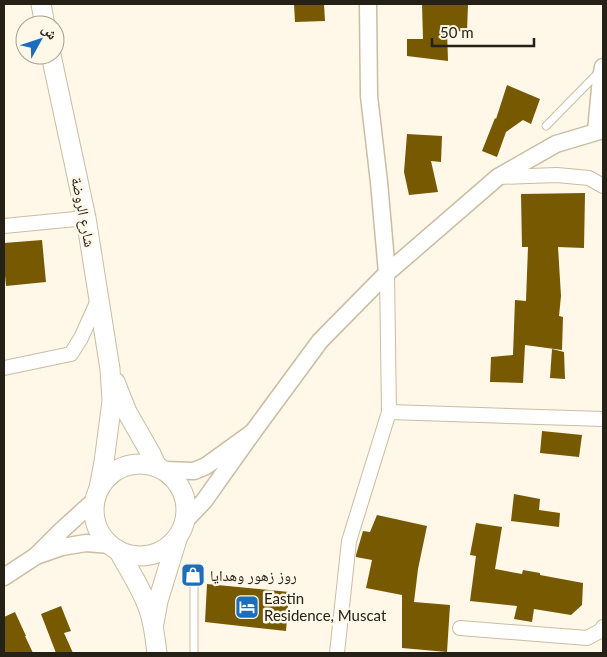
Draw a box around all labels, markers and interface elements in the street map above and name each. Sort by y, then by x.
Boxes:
north arrow [15,15,65,65]
scale bar [432,15,534,47]
text: ش [38,20,62,43]
text: 50 m [440,23,474,41]
street label: شارع الروضة [66,176,100,249]
shop icon: روز زهور وهدايا [180,562,206,588]
place label: روز زهور وهدايا [210,566,297,585]
place label: Eastin Residence, Muscat [264,589,387,624]
hotel icon: Eastin Residence, Muscat [234,594,260,620]

